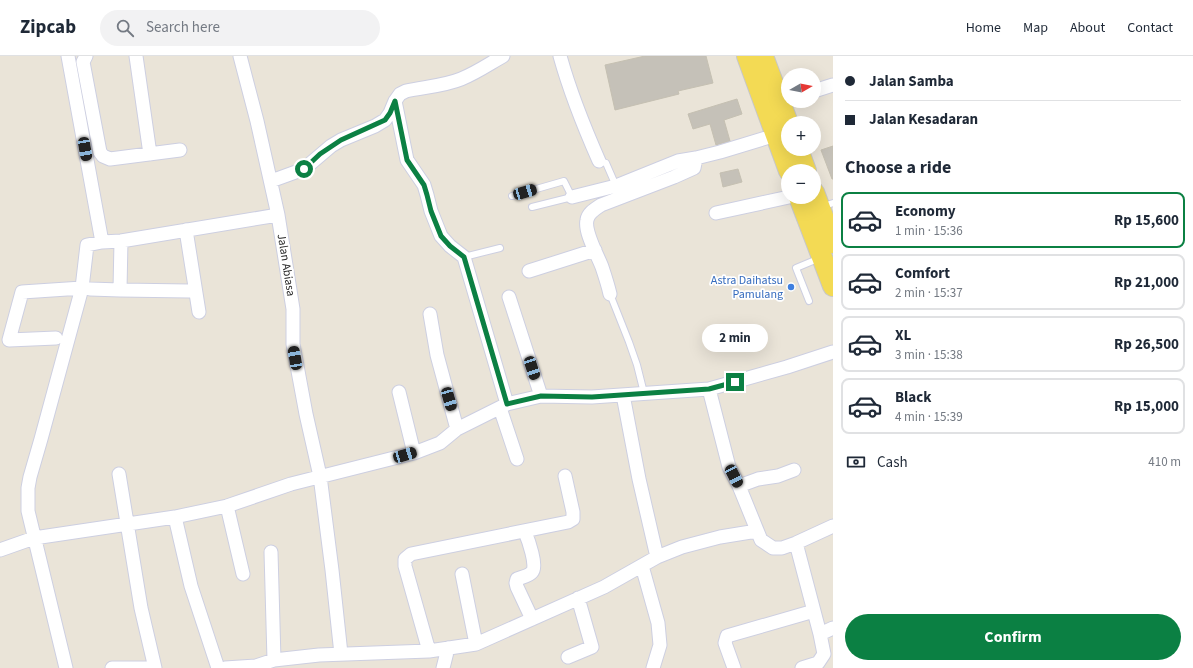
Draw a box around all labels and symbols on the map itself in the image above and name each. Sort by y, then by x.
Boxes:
north arrow [781,68,821,108]
car [77,136,93,162]
route start [295,160,313,178]
car [512,183,538,201]
street label: Jalan Abiasa [273,233,299,297]
place label: Astra Daihatsu Pamulang [711,272,783,303]
marker: Astra Daihatsu Pamulang [786,282,796,292]
callout: 2 min [702,324,768,352]
car [287,345,303,371]
car [523,355,541,381]
route end [726,373,744,391]
car [440,386,458,412]
car [392,446,418,464]
car [723,463,745,489]

